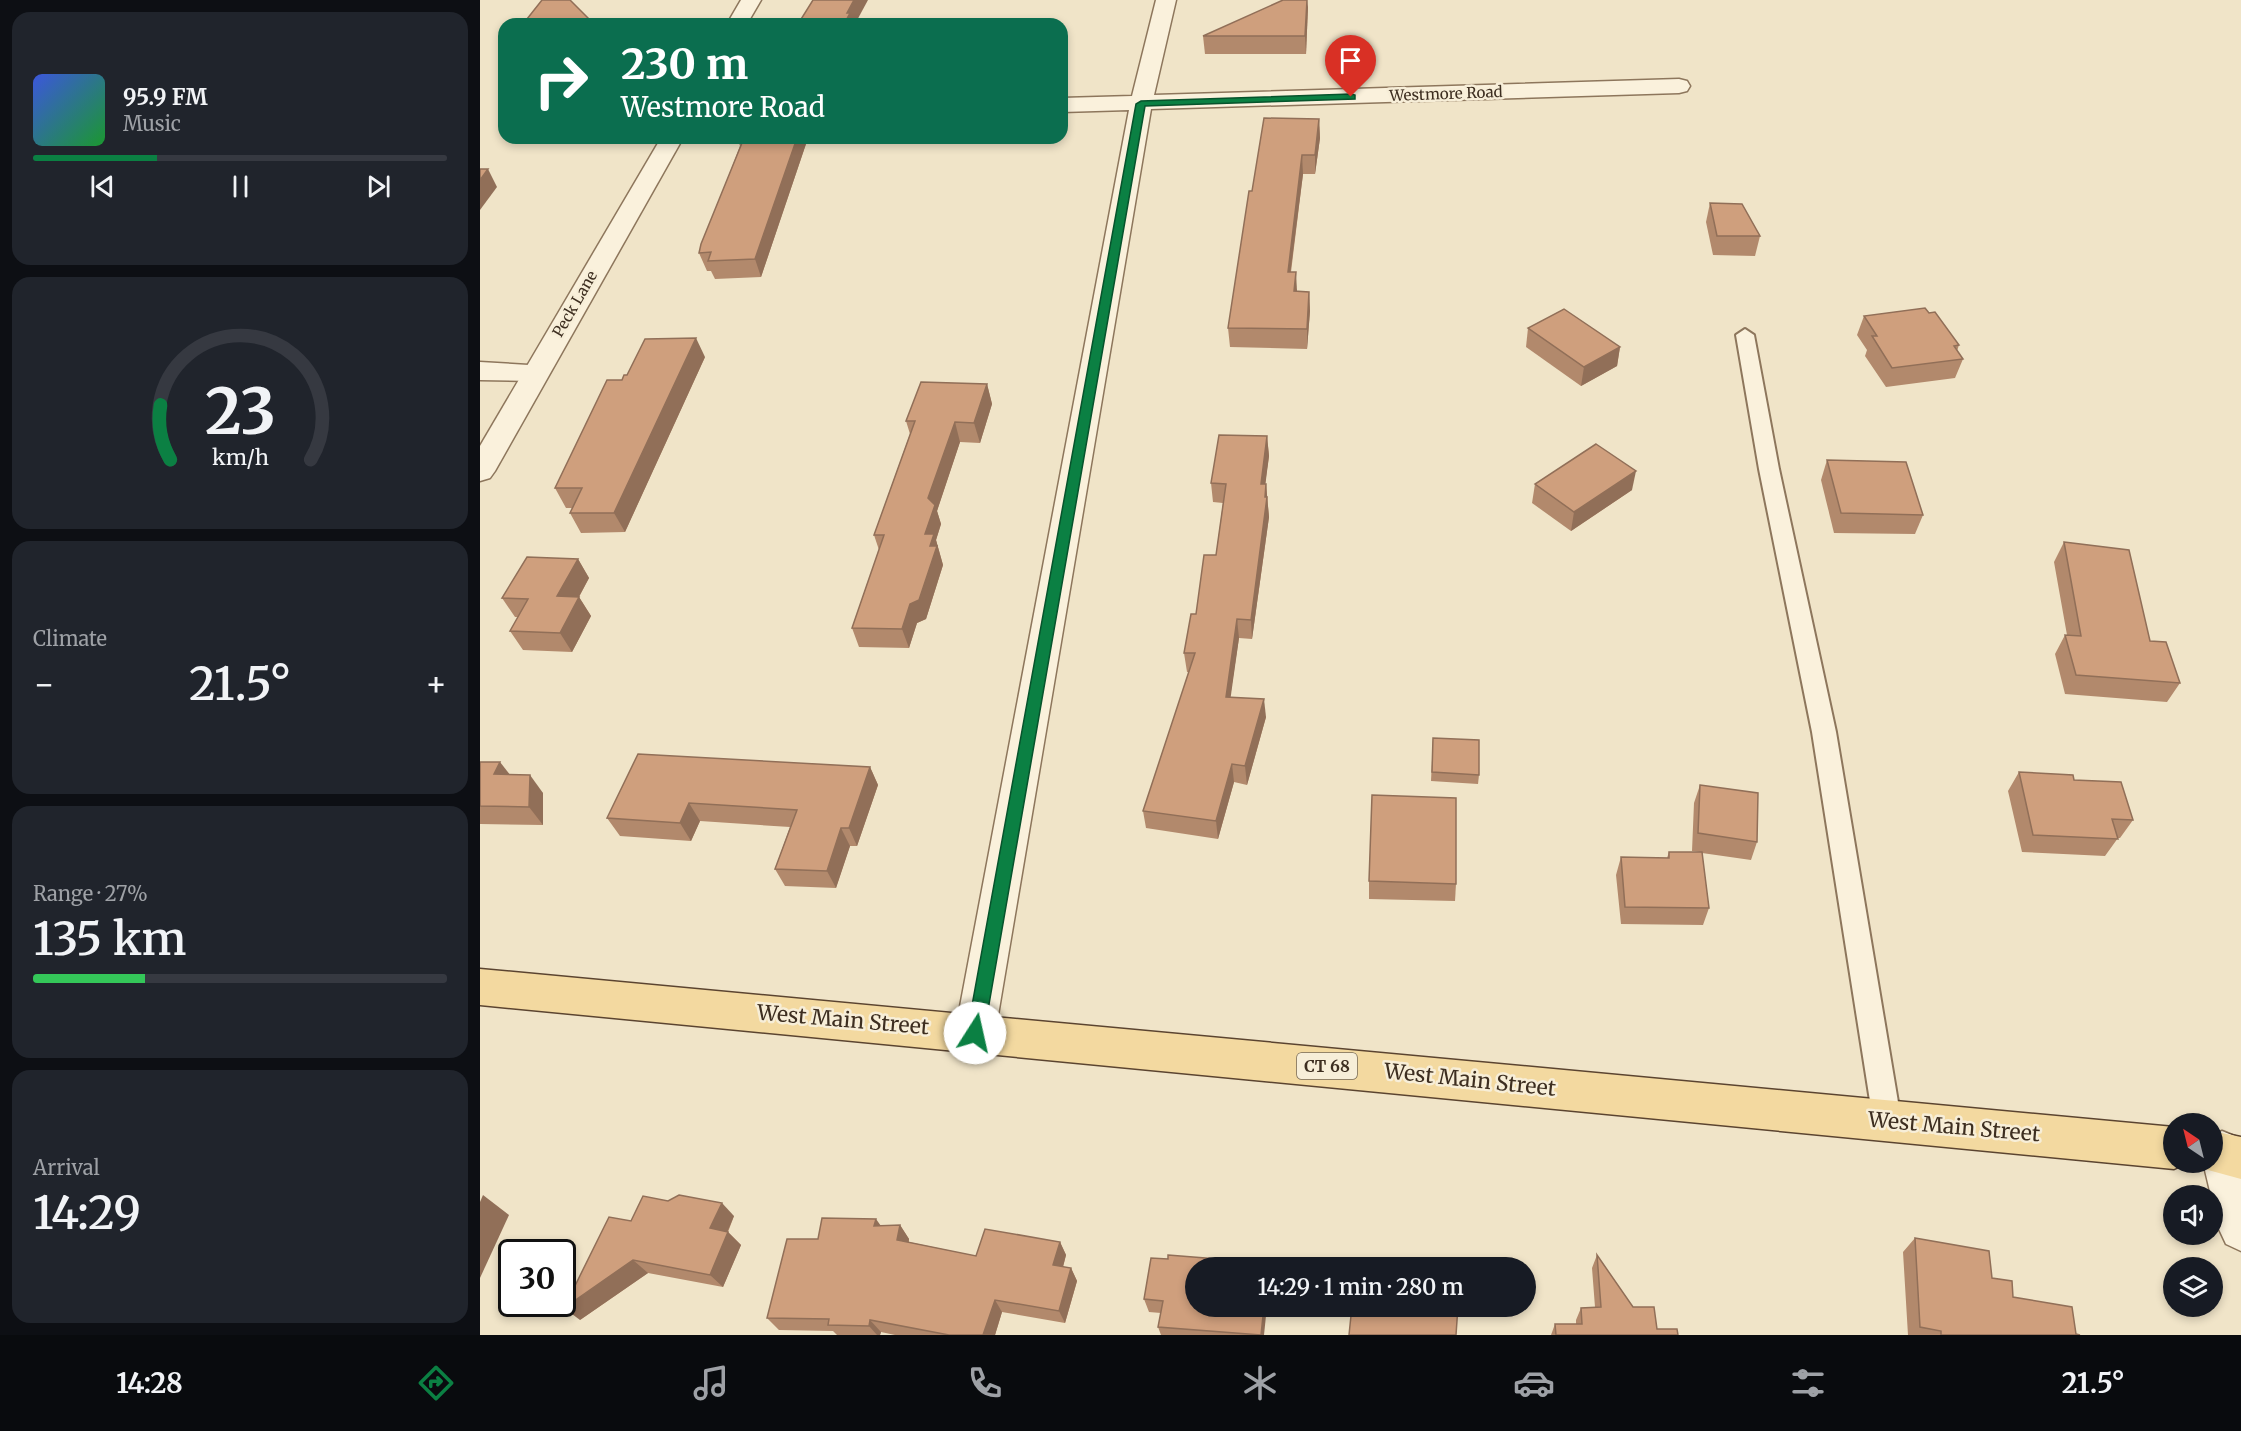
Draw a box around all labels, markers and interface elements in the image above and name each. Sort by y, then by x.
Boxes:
pin [1325,35,1376,97]
text: 230 m [621,38,748,90]
icon: right [522,42,600,120]
icon: arrive [1334,44,1367,77]
street label: Westmore Road [1388,82,1503,105]
text: 95.9 FM [123,83,208,111]
text: Westmore Road [621,90,825,124]
text: Music [123,111,181,136]
icon: previous [86,170,119,203]
icon: pause [224,170,257,203]
icon: next [362,170,395,203]
street label: Peck Lane [548,267,601,340]
text: 23 [205,373,275,451]
text: km/h [212,444,268,471]
text: Climate [33,626,107,651]
text: 21.5° [189,656,291,712]
text: − [33,664,55,705]
text: + [425,664,447,705]
text: Range · 27% [33,881,148,906]
text: 135 km [33,911,187,967]
street label: West Main Street [755,998,930,1040]
position arrow [943,1001,1007,1065]
road number: CT 68 [1297,1053,1357,1079]
street label: West Main Street [1382,1057,1557,1102]
street label: West Main Street [1866,1105,2041,1147]
north arrow [2163,1113,2223,1173]
map controls [2163,1113,2223,1317]
text: Arrival [33,1155,100,1180]
text: 14:29 [33,1185,141,1241]
button: sound [2163,1185,2223,1245]
speed limit sign: 30 [498,1239,576,1317]
button: layers [2163,1257,2223,1317]
text: 14:29 · 1 min · 280 m [1257,1273,1464,1301]
icon: directions [415,1362,457,1404]
icon: music [690,1362,732,1404]
icon: phone [964,1362,1006,1404]
icon: climate [1239,1362,1281,1404]
icon: car [1513,1362,1555,1404]
icon: filters [1787,1362,1829,1404]
text: 14:28 [116,1366,183,1400]
text: 21.5° [2062,1366,2125,1400]

